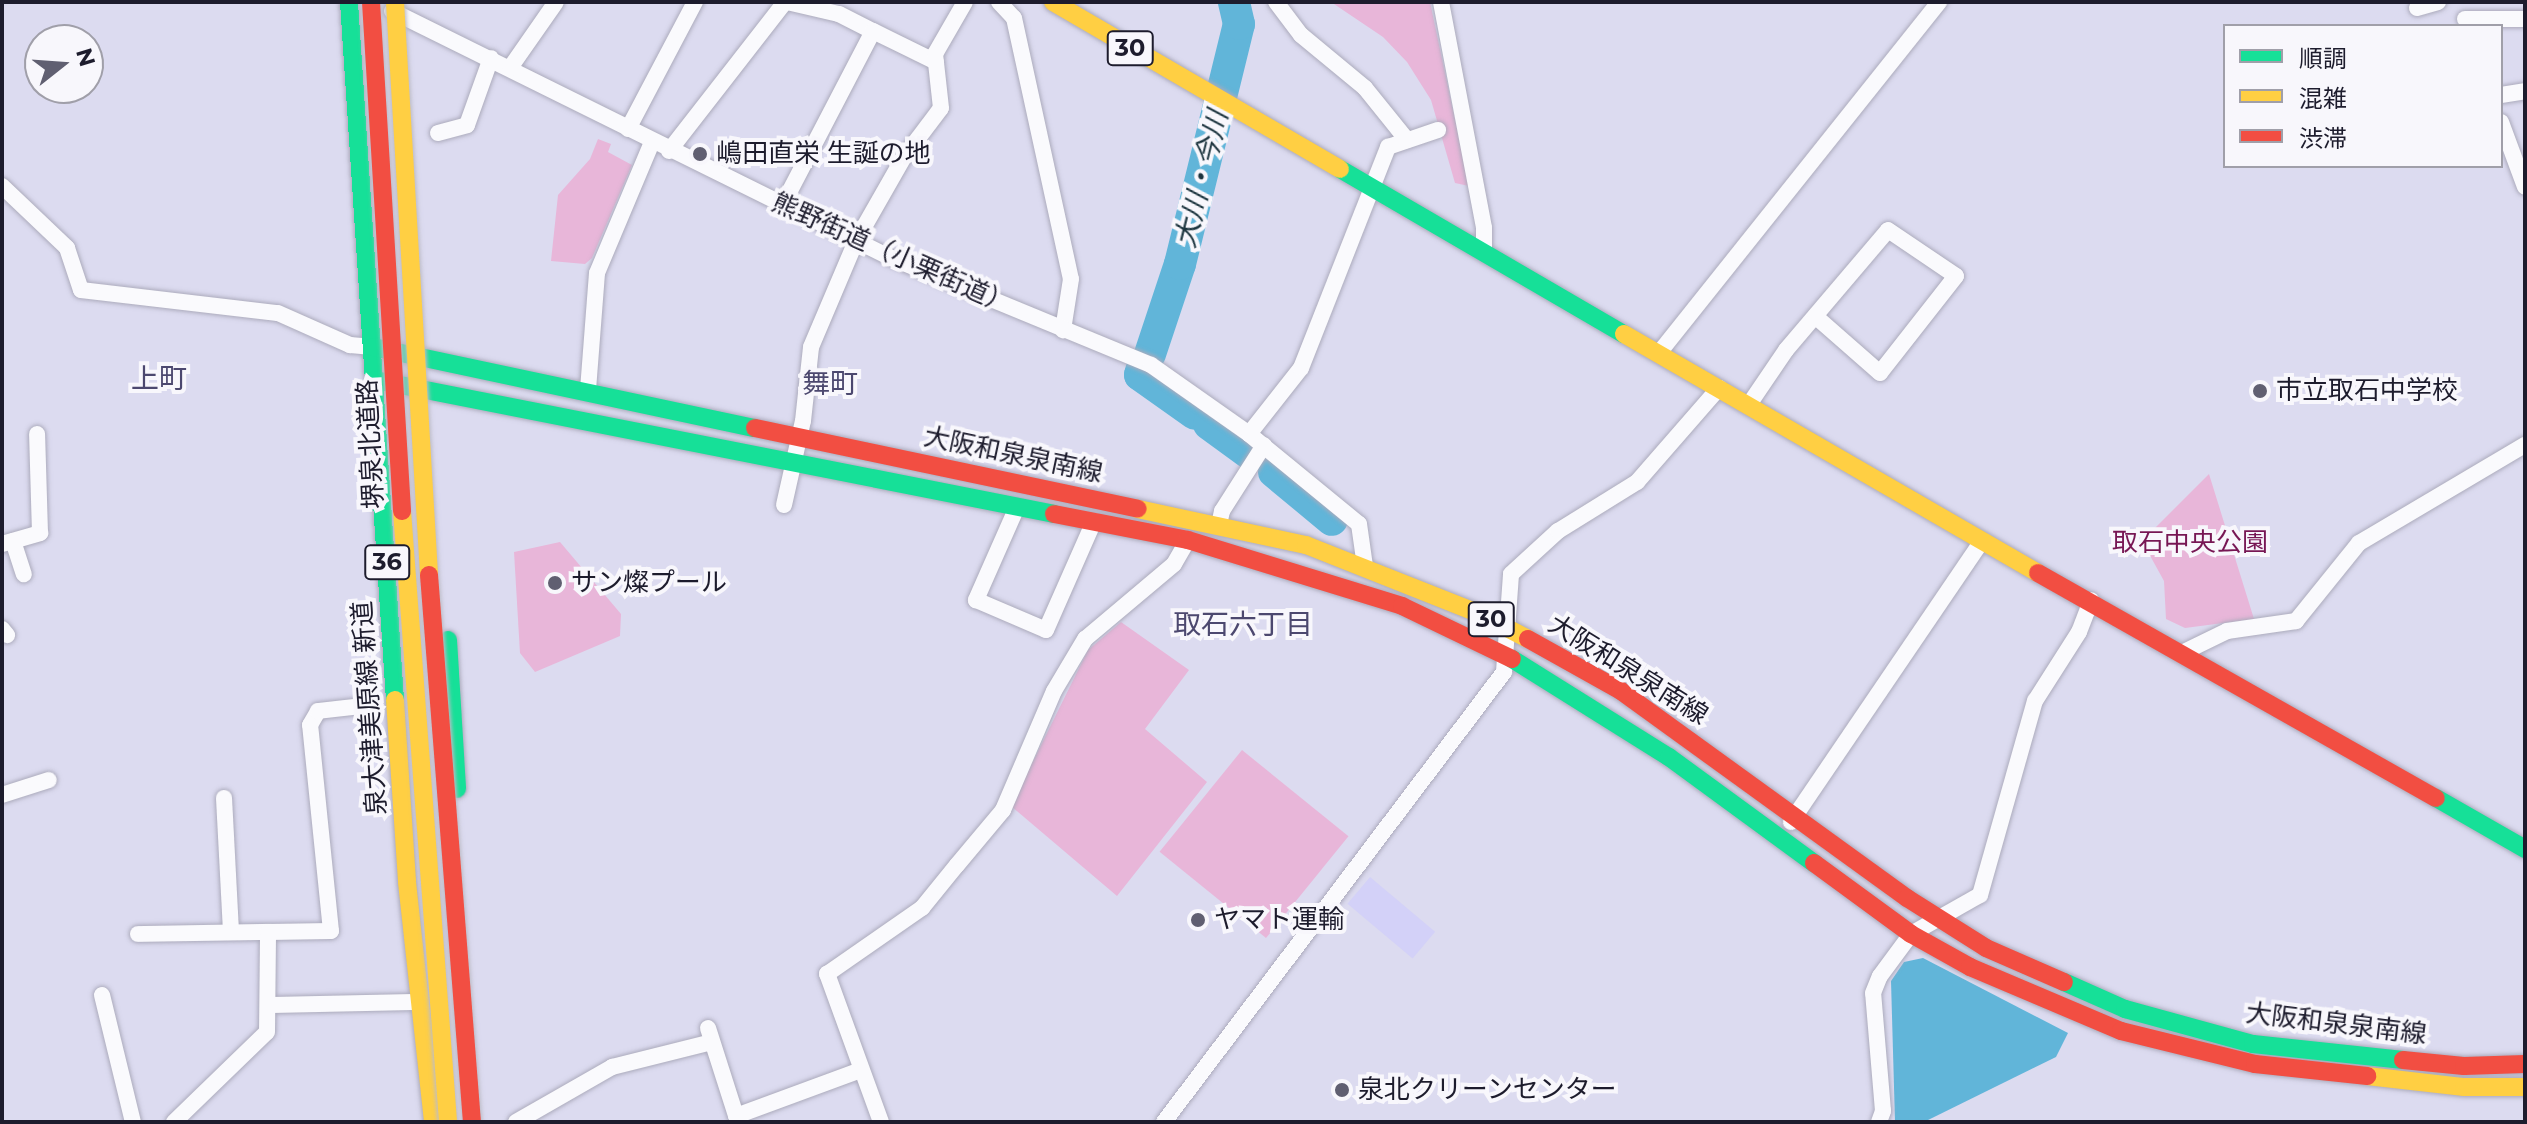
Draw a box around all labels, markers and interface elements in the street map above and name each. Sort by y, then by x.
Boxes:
north arrow [24,24,104,104]
legend [2223,24,2503,168]
road number: 30 [1106,28,1154,68]
text: 順調 [2299,44,2347,73]
text: N [70,45,101,70]
text: 混雑 [2299,84,2347,113]
water label: 大川・今川 [1168,107,1234,251]
text: 渋滞 [2299,124,2347,153]
place label: 嶋田直栄 生誕の地 [716,138,931,170]
marker: 嶋田直栄 生誕の地 [691,145,709,163]
street label: 熊野街道（小栗街道） [767,187,1017,321]
district label: 上町 [131,361,187,395]
district label: 舞町 [802,366,858,400]
place label: 市立取石中学校 [2276,375,2458,407]
street label: 堺泉北道路 [352,378,390,510]
marker: 市立取石中学校 [2251,382,2269,400]
street label: 大阪和泉泉南線 [921,421,1105,489]
park label: 取石中央公園 [2112,527,2268,559]
road number: 36 [363,542,411,582]
place label: サン燦プール [571,567,727,599]
marker: サン燦プール [546,574,564,592]
road number: 30 [1467,599,1515,639]
street label: 泉大津美原線 新道 [347,600,393,816]
district label: 取石六丁目 [1173,607,1313,641]
street label: 大阪和泉泉南線 [1543,609,1713,731]
place label: ヤマト運輸 [1214,904,1344,936]
marker: ヤマト運輸 [1189,911,1207,929]
street label: 大阪和泉泉南線 [2244,997,2428,1051]
place label: 泉北クリーンセンター [1358,1074,1618,1106]
marker: 泉北クリーンセンター [1333,1081,1351,1099]

